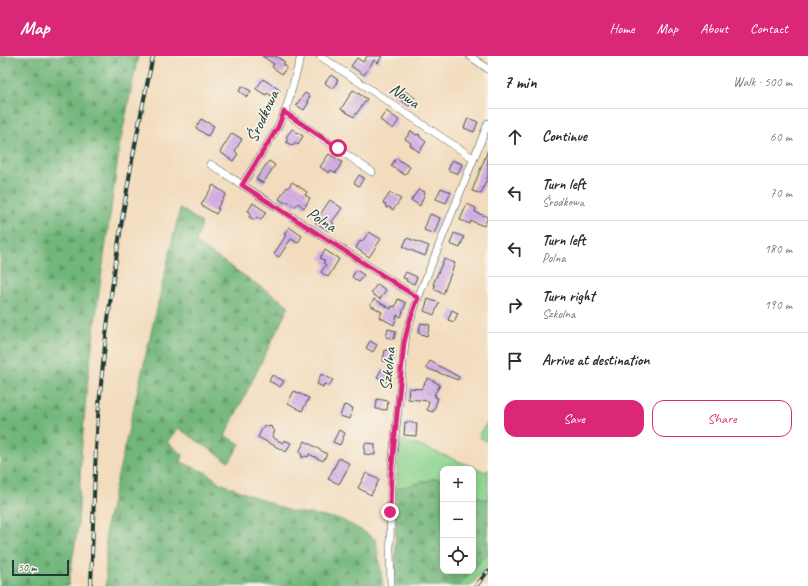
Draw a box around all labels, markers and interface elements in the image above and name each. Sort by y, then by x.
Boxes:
text: Map [20,16,50,40]
text: Home [609,20,635,37]
text: Map [657,20,678,37]
text: About [700,20,728,37]
text: Contact [750,20,788,37]
text: 7 min [504,72,537,93]
text: Walk · 500 m [733,74,792,90]
street label: Nowa [386,78,425,114]
street label: Środkowa [240,85,284,146]
icon: ahead [504,126,526,148]
text: Continue [542,127,587,146]
text: 60 m [770,129,792,145]
route start [329,139,347,157]
text: Turn left [542,175,585,194]
icon: left [504,182,526,204]
text: 70 m [770,185,792,201]
text: Środkowa [542,194,584,210]
street label: Polna [303,202,341,237]
text: Turn left [542,231,585,250]
icon: left [504,238,526,260]
text: 180 m [764,241,792,257]
text: Polna [542,250,566,266]
text: Turn right [542,287,595,306]
icon: right [504,294,526,316]
text: 190 m [764,297,792,313]
text: Szkolna [542,306,575,322]
street label: Szkolna [375,345,400,392]
icon: arrive [504,350,526,372]
text: Arrive at destination [542,351,649,370]
button: Save [504,400,644,437]
button: Share [652,400,792,437]
map controls [440,466,476,574]
button: + [440,466,476,502]
button: − [440,502,476,538]
route end [381,503,399,521]
button: locate [440,538,476,574]
scale bar [12,558,69,577]
text: 50 m [18,560,37,574]

